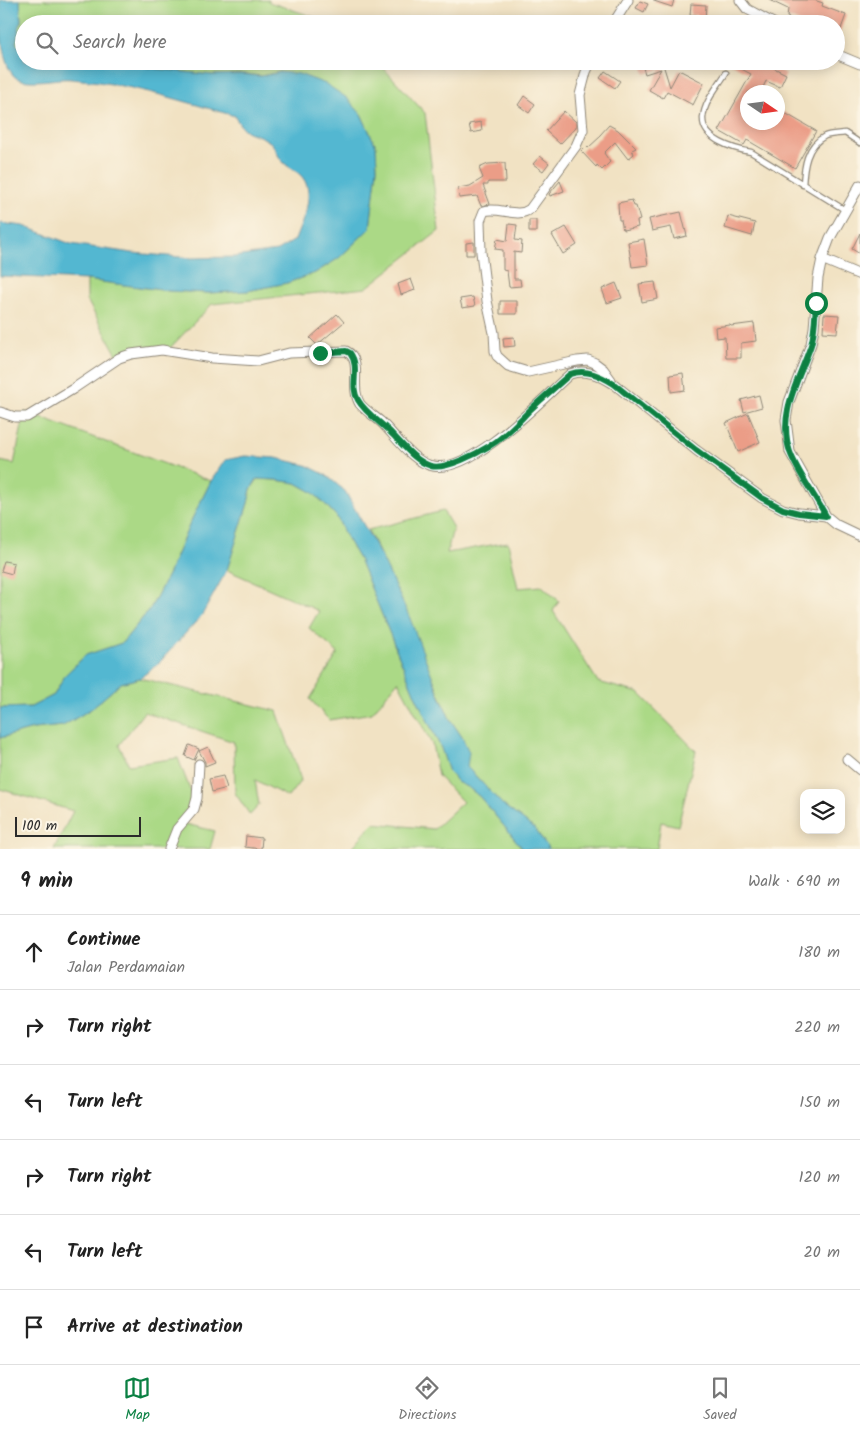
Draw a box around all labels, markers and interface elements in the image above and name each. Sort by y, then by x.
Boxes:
search box [15,15,845,70]
text: Search here [73,28,167,58]
icon: search [33,29,61,57]
north arrow [740,85,785,130]
route start [805,292,828,315]
route end [309,342,332,365]
map controls [800,789,845,834]
button: layers [800,789,845,834]
scale bar [15,814,141,837]
text: 100 m [22,815,57,837]
text: 9 min [20,865,73,898]
text: Walk · 690 m [748,869,840,894]
text: Continue [67,925,140,955]
icon: ahead [20,938,48,966]
text: 180 m [798,940,840,965]
text: Jalan Perdamaian [67,955,185,980]
text: Turn right [67,1012,152,1042]
icon: right [20,1013,48,1041]
text: 220 m [794,1015,840,1040]
text: Turn left [67,1087,142,1117]
icon: left [20,1088,48,1116]
text: 150 m [799,1090,840,1115]
text: Turn right [67,1162,152,1192]
icon: right [20,1163,48,1191]
text: 120 m [799,1165,840,1190]
text: Turn left [67,1237,142,1267]
icon: left [20,1238,48,1266]
text: 20 m [804,1240,840,1265]
text: Arrive at destination [67,1312,243,1342]
icon: arrive [20,1313,48,1341]
tab: Map [123,1374,151,1426]
tab: Directions [398,1374,456,1426]
tab: Saved [703,1374,737,1426]

